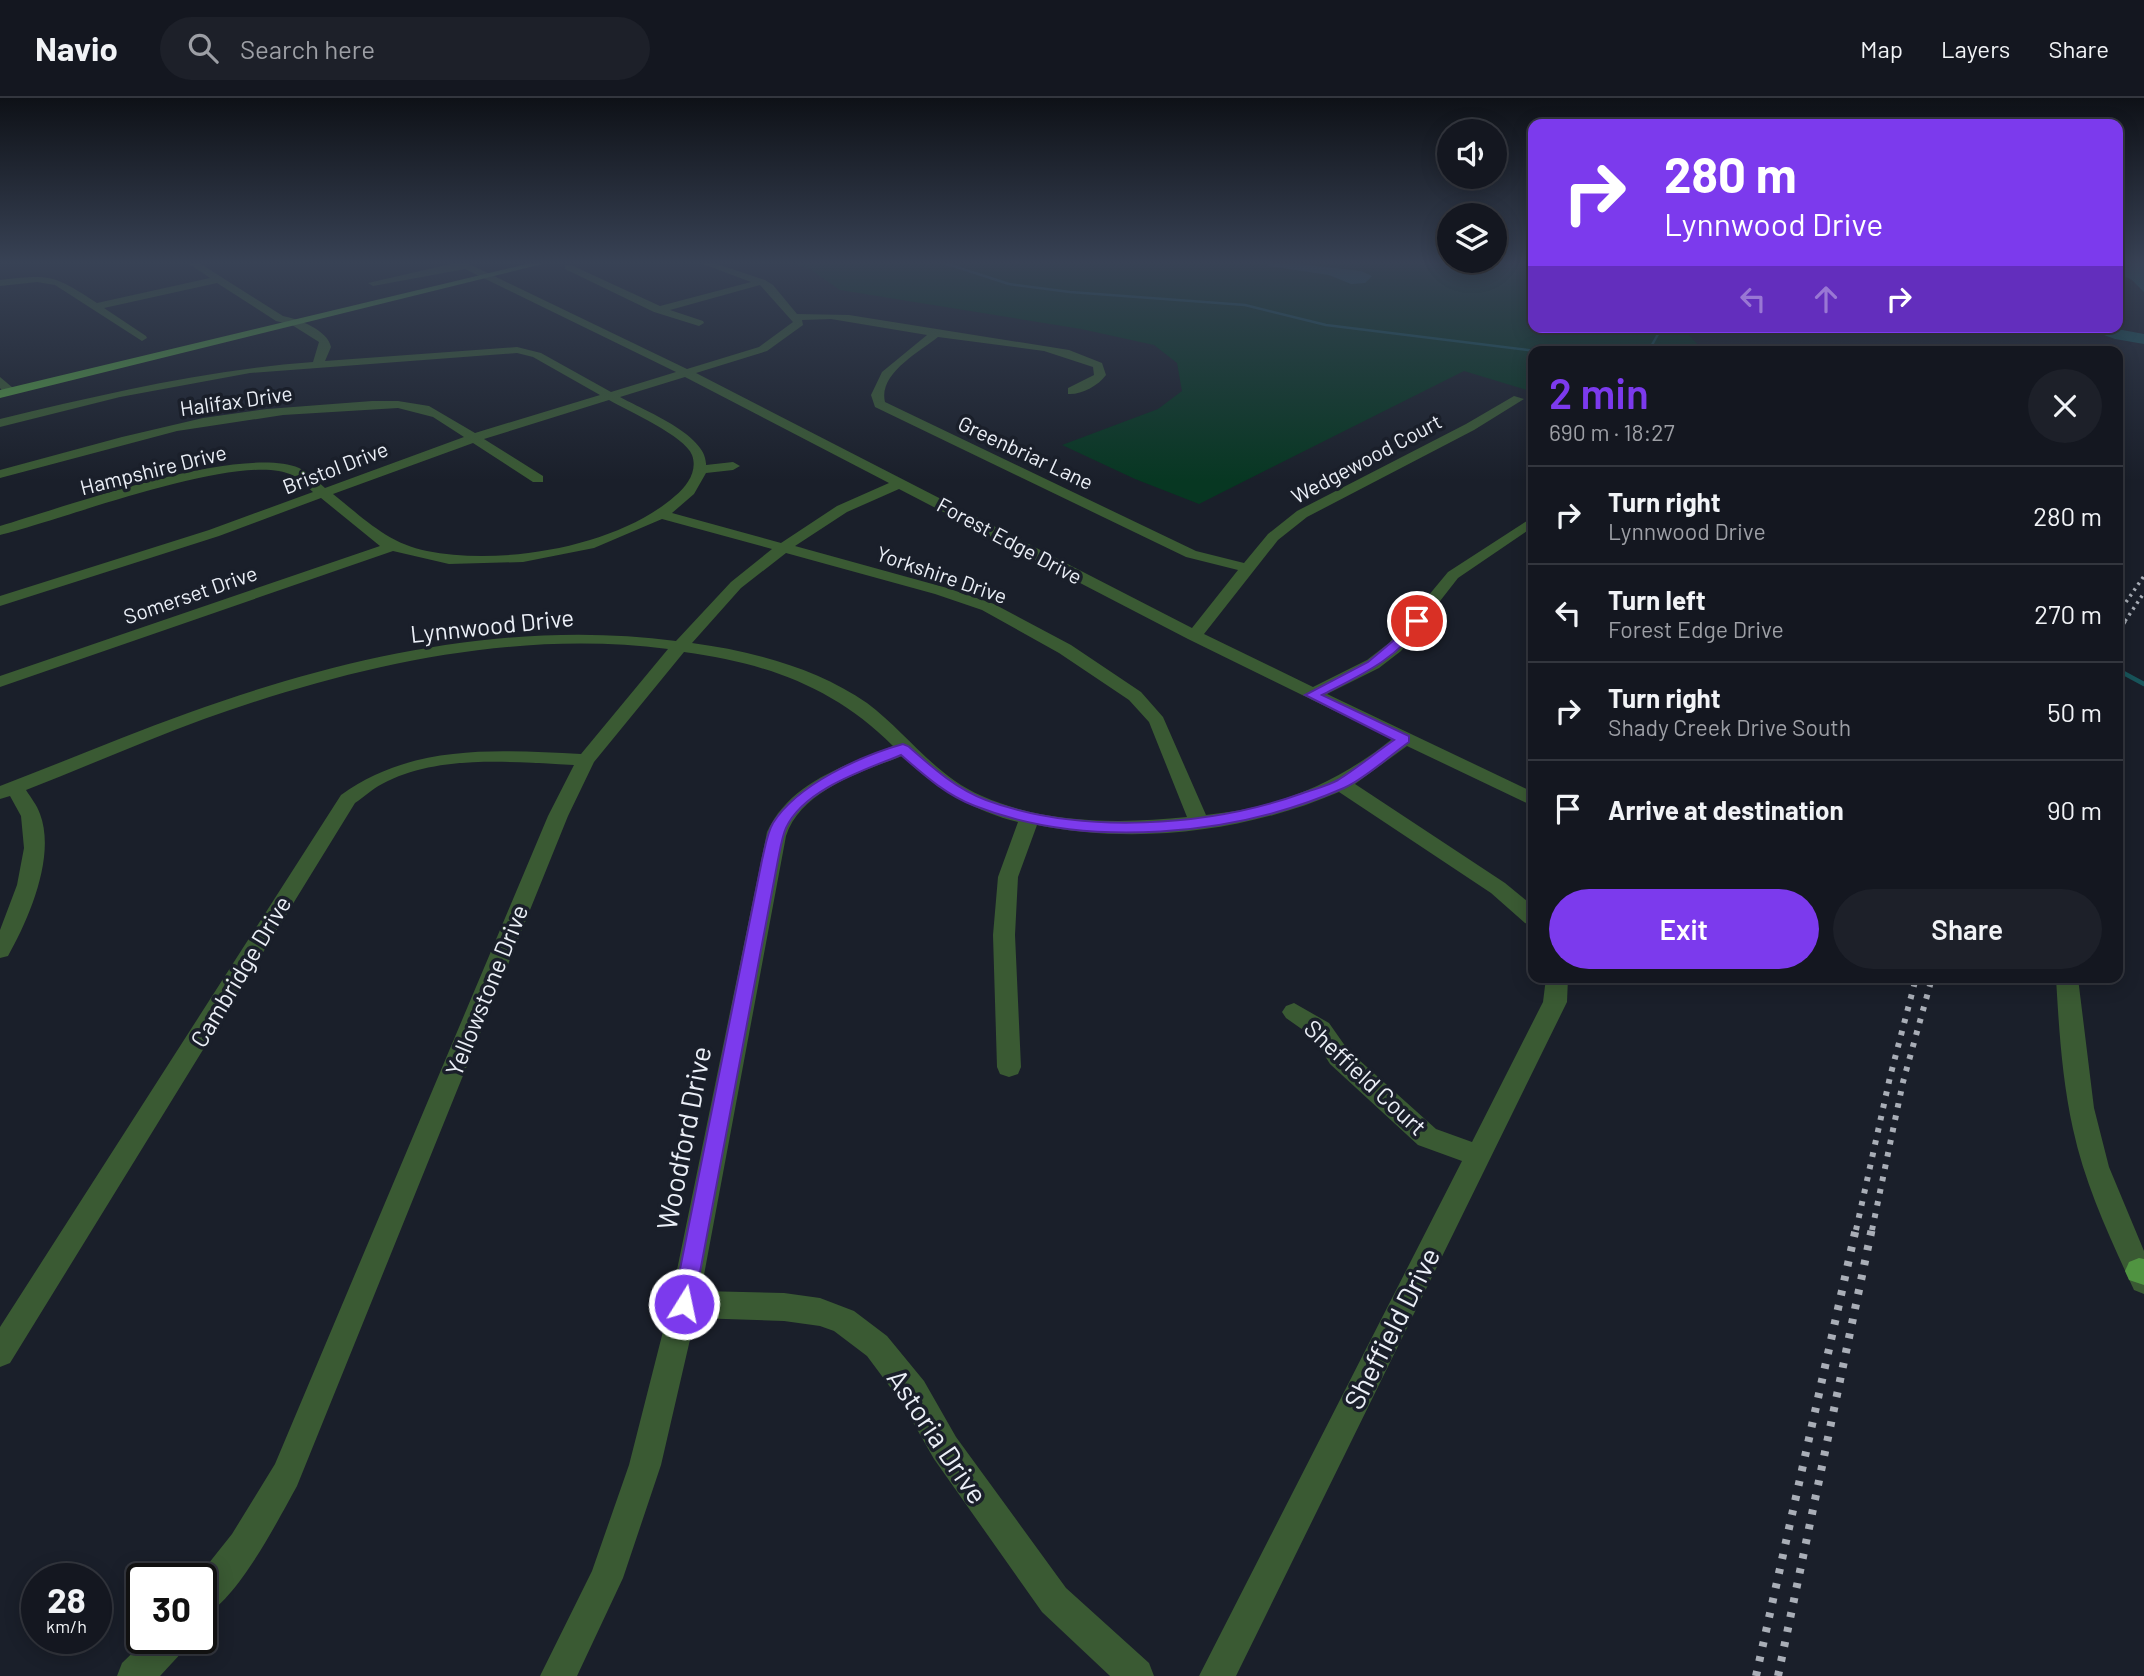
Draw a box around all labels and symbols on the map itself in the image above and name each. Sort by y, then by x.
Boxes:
street label: Halifax Drive [178,380,294,420]
street label: Wedgewood Court [1287,408,1445,508]
street label: Greenbriar Lane [954,410,1098,494]
street label: Bristol Drive [279,435,391,499]
street label: Hampshire Drive [77,439,229,499]
street label: Forest Edge Drive [933,491,1087,589]
street label: Yorkshire Drive [873,540,1011,608]
street label: Somerset Drive [120,559,260,629]
pin [1387,591,1447,651]
street label: Lynnwood Drive [409,602,575,648]
street label: Cambridge Drive [183,890,297,1052]
street label: Yellowstone Drive [438,900,534,1080]
street label: Sheffield Court [1299,1013,1433,1141]
street label: Woodford Drive [649,1043,717,1233]
street label: Sheffield Drive [1336,1241,1446,1415]
position arrow [647,1267,721,1341]
street label: Astoria Drive [881,1362,995,1510]
speed limit sign: 30 [126,1563,217,1654]

